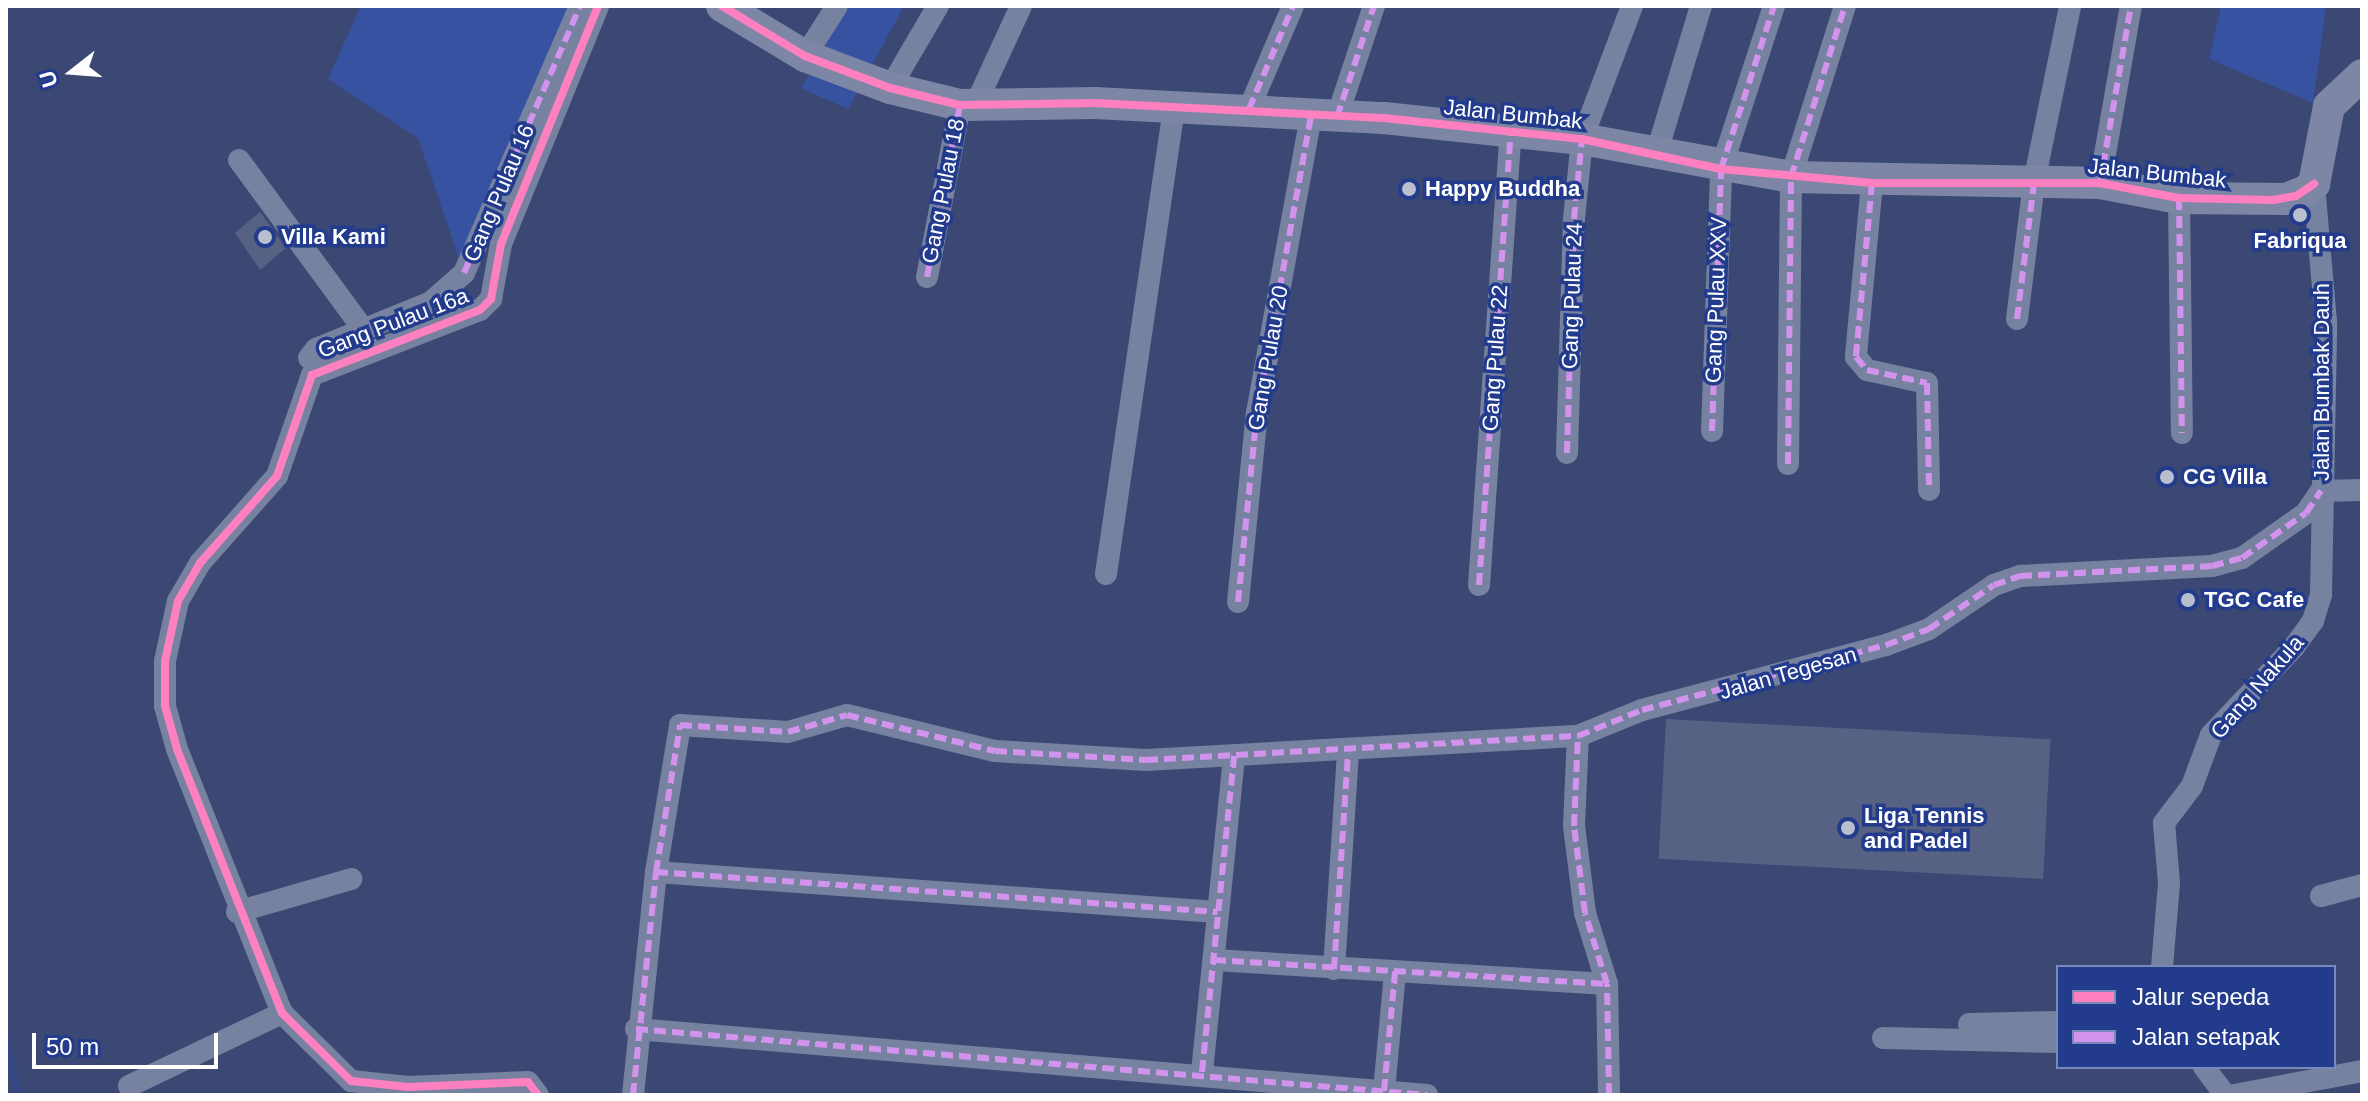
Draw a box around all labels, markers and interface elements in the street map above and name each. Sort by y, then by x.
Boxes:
north arrow [32,32,112,112]
text: U [34,68,63,90]
street label: Jalan Bumbak [1442,94,1584,134]
street label: Gang Pulau 18 [916,116,970,266]
street label: Gang Pulau 16 [458,120,540,266]
street label: Jalan Bumbak [2086,153,2228,193]
place label: Happy Buddha [1425,176,1580,202]
marker: Happy Buddha [1400,180,1418,198]
marker: Fabriqua [2291,206,2309,224]
street label: Gang Pulau XXV [1700,216,1732,384]
street label: Gang Pulau 24 [1556,222,1588,370]
place label: Villa Kami [281,224,386,250]
marker: Villa Kami [256,228,274,246]
place label: Fabriqua [2254,228,2346,254]
street label: Gang Pulau 16a [314,282,472,364]
street label: Gang Pulau 20 [1242,283,1294,433]
street label: Jalan Bumbak Dauh [2309,283,2335,481]
street label: Gang Pulau 22 [1477,284,1513,432]
place label: CG Villa [2183,464,2267,490]
marker: CG Villa [2158,468,2176,486]
place label: TGC Cafe [2204,587,2304,613]
marker: TGC Cafe [2179,591,2197,609]
street label: Gang Nakula [2205,630,2309,744]
street label: Jalan Tegesan [1716,641,1860,705]
place label: Liga Tennis and Padel [1864,802,1985,854]
marker: Liga Tennis and Padel [1839,819,1857,837]
legend [2056,965,2336,1069]
text: Jalur sepeda [2132,983,2269,1010]
scale bar [36,1017,222,1067]
text: Jalan setapak [2132,1023,2280,1050]
text: 50 m [46,1033,99,1060]

